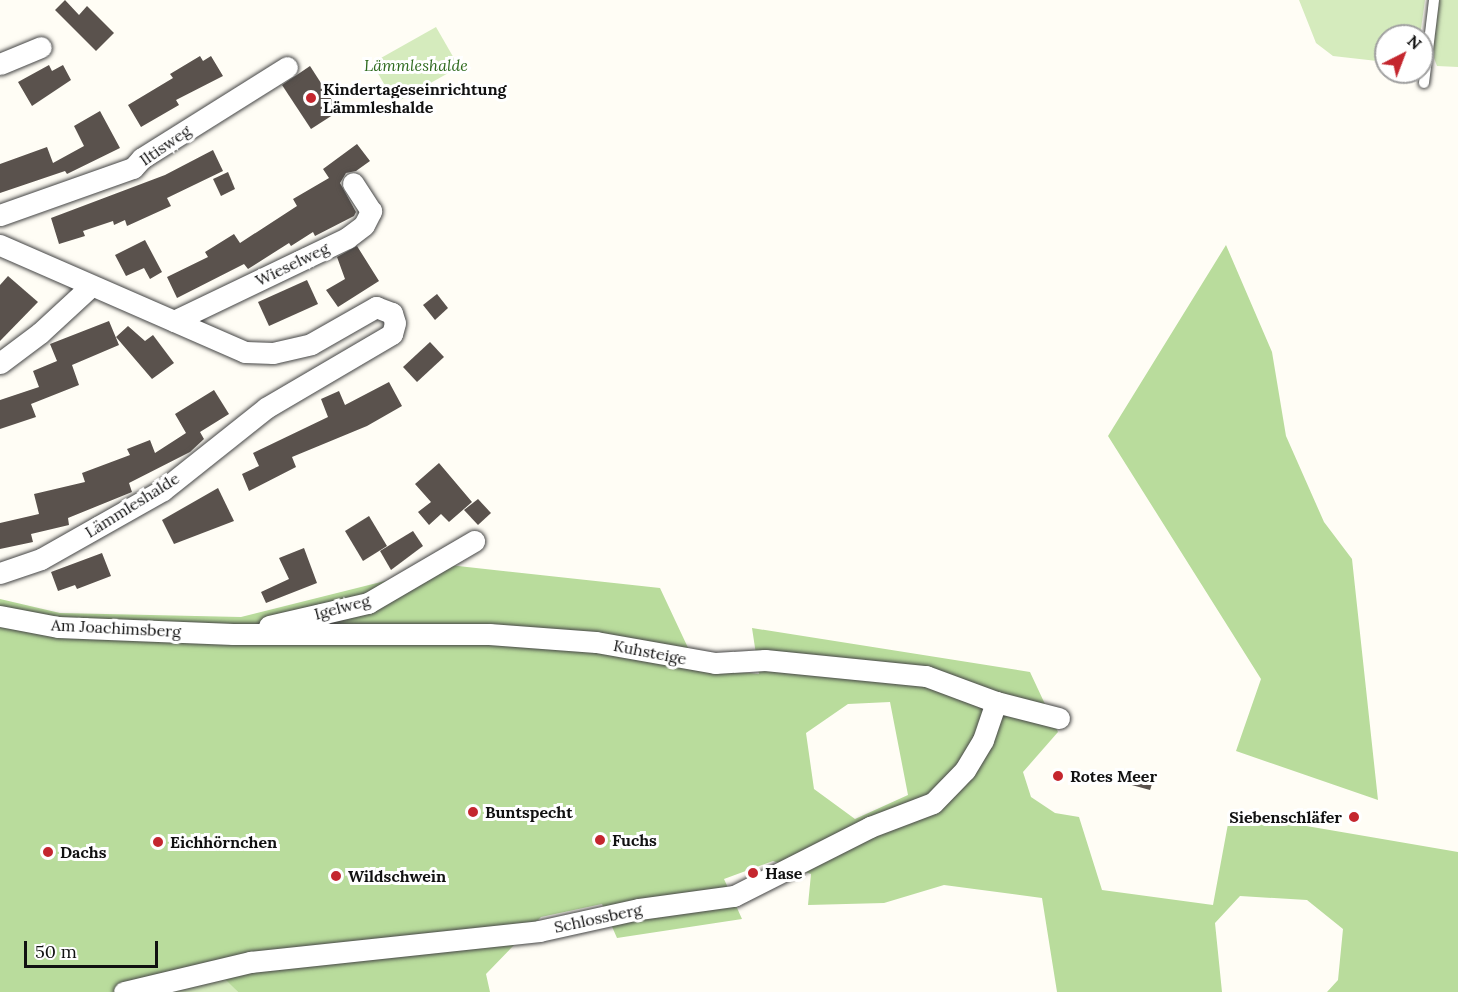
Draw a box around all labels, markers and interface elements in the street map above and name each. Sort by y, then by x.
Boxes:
north arrow [1374,24,1434,84]
text: N [1403,31,1426,54]
park label: Lämmleshalde [364,55,468,75]
place label: Kindertageseinrichtung Lämmleshalde [323,79,507,117]
marker: Kindertageseinrichtung Lämmleshalde [304,91,318,105]
street label: Iltisweg [136,121,194,169]
street label: Wieselweg [252,238,332,290]
street label: Lämmleshalde [81,468,183,542]
street label: Igelweg [312,590,372,624]
street label: Am Joachimsberg [51,615,181,641]
street label: Kuhsteige [612,636,688,668]
place label: Rotes Meer [1070,766,1157,786]
marker: Rotes Meer [1051,769,1065,783]
place label: Buntspecht [485,802,573,822]
marker: Buntspecht [466,805,480,819]
place label: Siebenschläfer [1229,807,1342,827]
marker: Siebenschläfer [1347,810,1361,824]
place label: Fuchs [612,830,657,850]
place label: Eichhörnchen [170,832,277,852]
marker: Fuchs [593,833,607,847]
marker: Eichhörnchen [151,835,165,849]
place label: Dachs [60,842,106,862]
marker: Dachs [41,845,55,859]
place label: Hase [765,863,802,883]
place label: Wildschwein [348,866,446,886]
marker: Hase [746,866,760,880]
marker: Wildschwein [329,869,343,883]
street label: Schlossberg [552,899,644,937]
scale bar [27,929,160,967]
text: 50 m [35,940,77,963]

